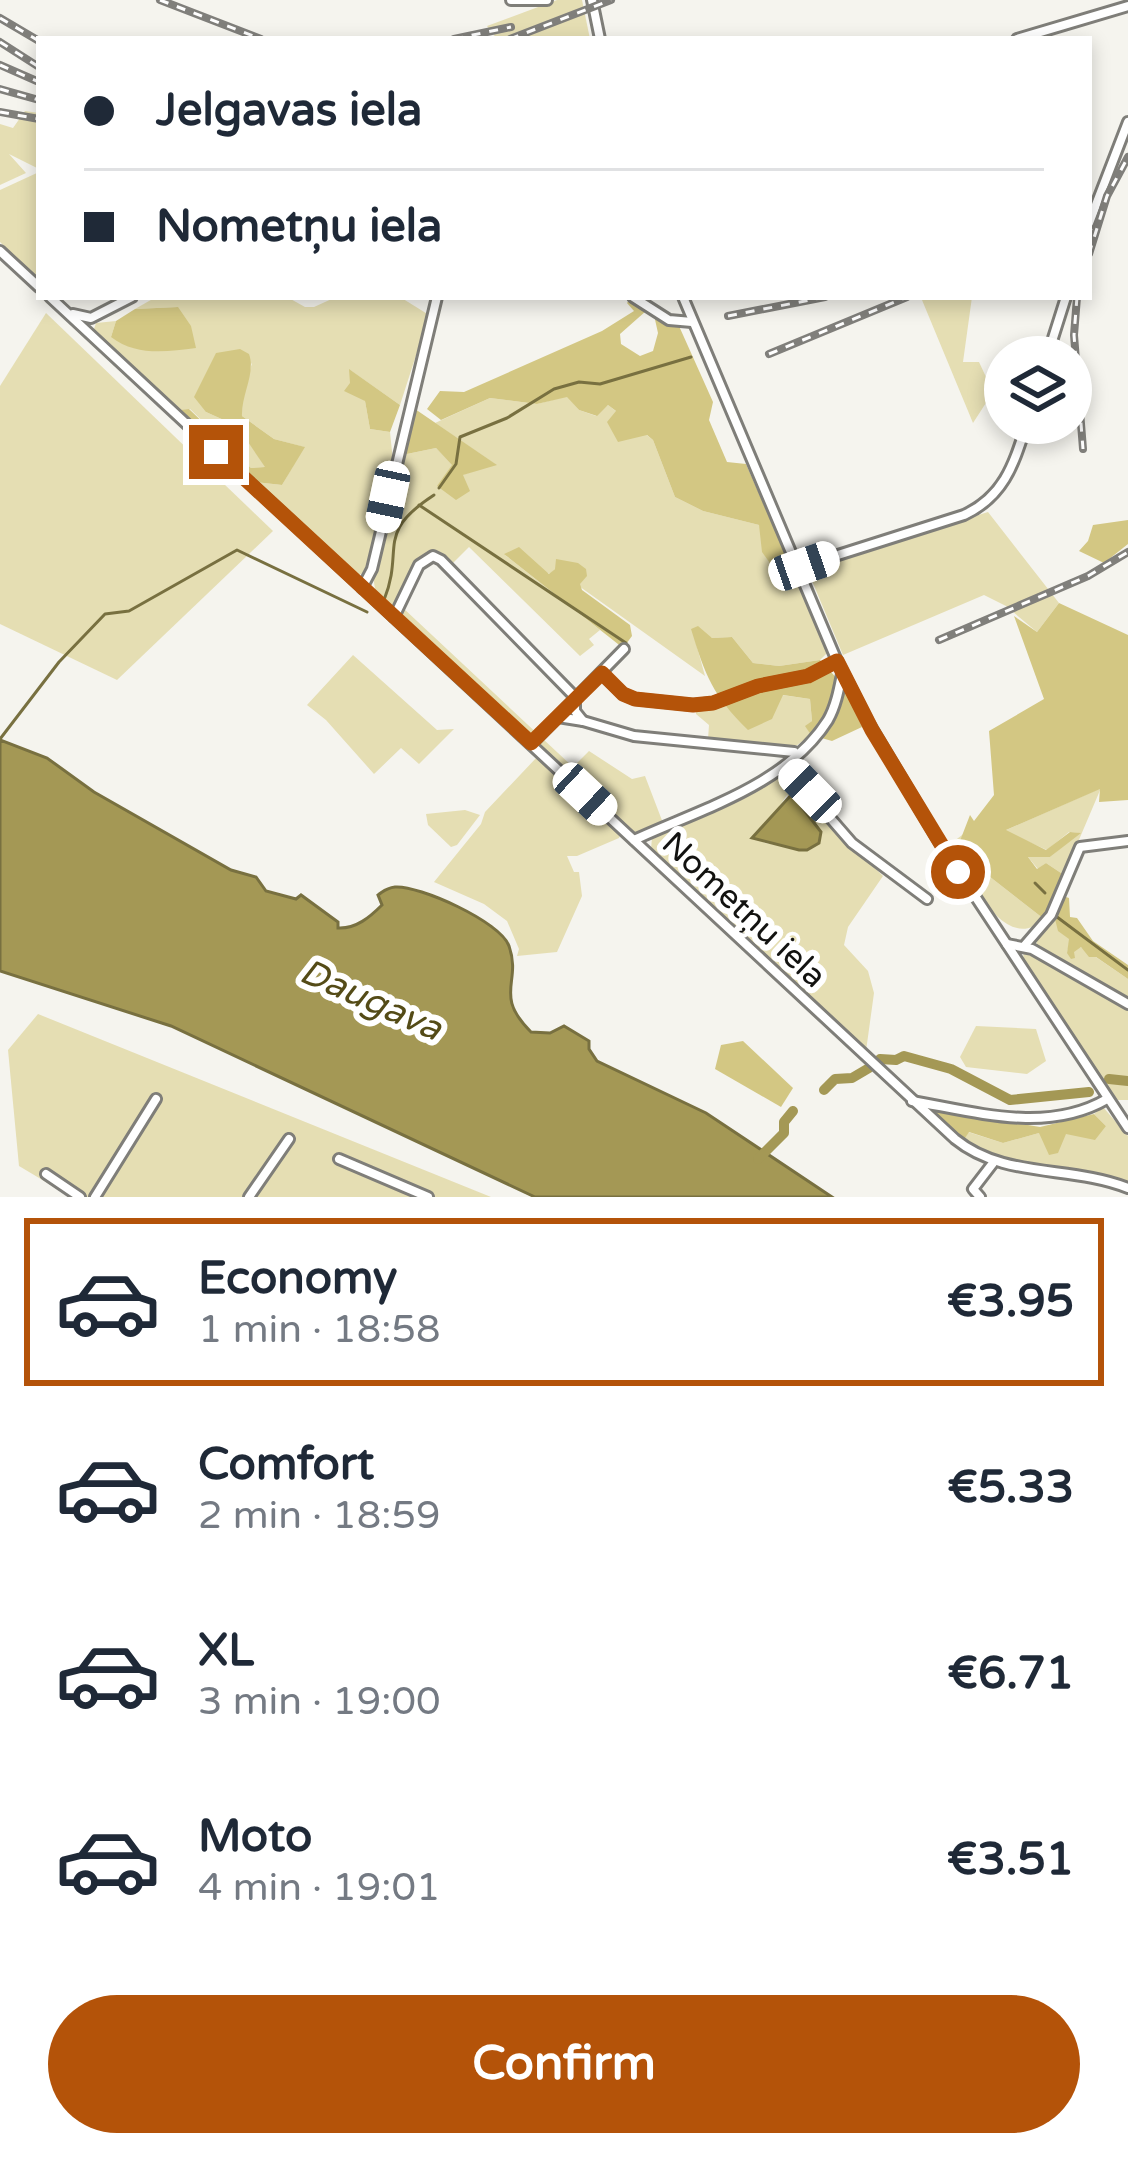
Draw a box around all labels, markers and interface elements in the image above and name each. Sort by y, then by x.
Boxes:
text: Jelgavas iela [156,84,422,138]
text: Nometņu iela [156,200,442,254]
map controls [984,336,1092,444]
button: layers [984,336,1092,444]
route end [189,425,243,479]
car [363,458,413,536]
car [764,537,844,595]
car [772,753,848,829]
car [546,756,624,832]
street label: Nometņu iela [654,824,834,996]
route start [931,845,985,899]
water label: Daugava [294,950,449,1051]
icon: car [54,1248,162,1356]
text: Economy [198,1252,397,1306]
text: €3.95 [947,1275,1074,1329]
text: 1 min · 18:58 [198,1306,440,1353]
icon: car [54,1434,162,1542]
text: Comfort [198,1438,374,1492]
text: €5.33 [947,1461,1074,1515]
text: 2 min · 18:59 [198,1492,440,1539]
icon: car [54,1620,162,1728]
text: XL [198,1624,254,1678]
text: €6.71 [947,1647,1074,1701]
text: 3 min · 19:00 [198,1678,440,1725]
icon: car [54,1806,162,1914]
text: Moto [198,1810,312,1864]
text: €3.51 [947,1833,1074,1887]
text: 4 min · 19:01 [198,1864,440,1911]
button: Confirm [48,1995,1080,2133]

